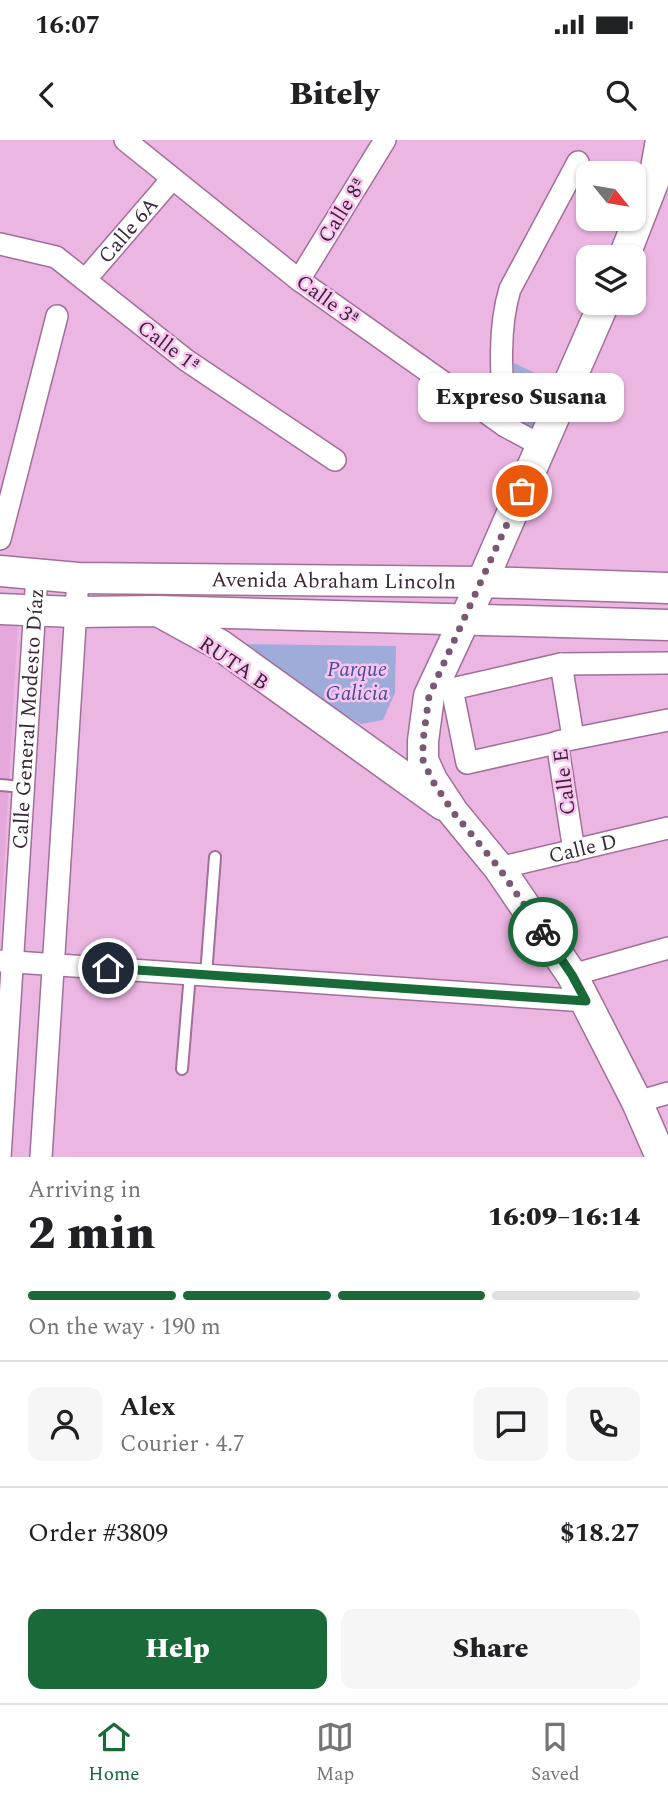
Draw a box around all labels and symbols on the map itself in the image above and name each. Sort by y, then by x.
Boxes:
north arrow [576,161,646,231]
street label: Calle 8ª [310,171,376,250]
street label: Calle 6A [91,190,167,271]
street label: Calle 3ª [289,267,366,335]
street label: Calle 1ª [130,312,207,381]
callout: Expreso Susana [419,372,625,421]
pin [492,461,552,521]
street label: Avenida Abraham Lincoln [211,564,456,599]
street label: Calle General Modesto Díaz [5,587,53,850]
street label: RUTA B [192,629,275,699]
park label: Parque Galicia [326,654,389,710]
street label: Calle E [545,747,585,817]
street label: Calle D [545,826,620,873]
courier [508,897,578,967]
pin [78,938,138,998]

